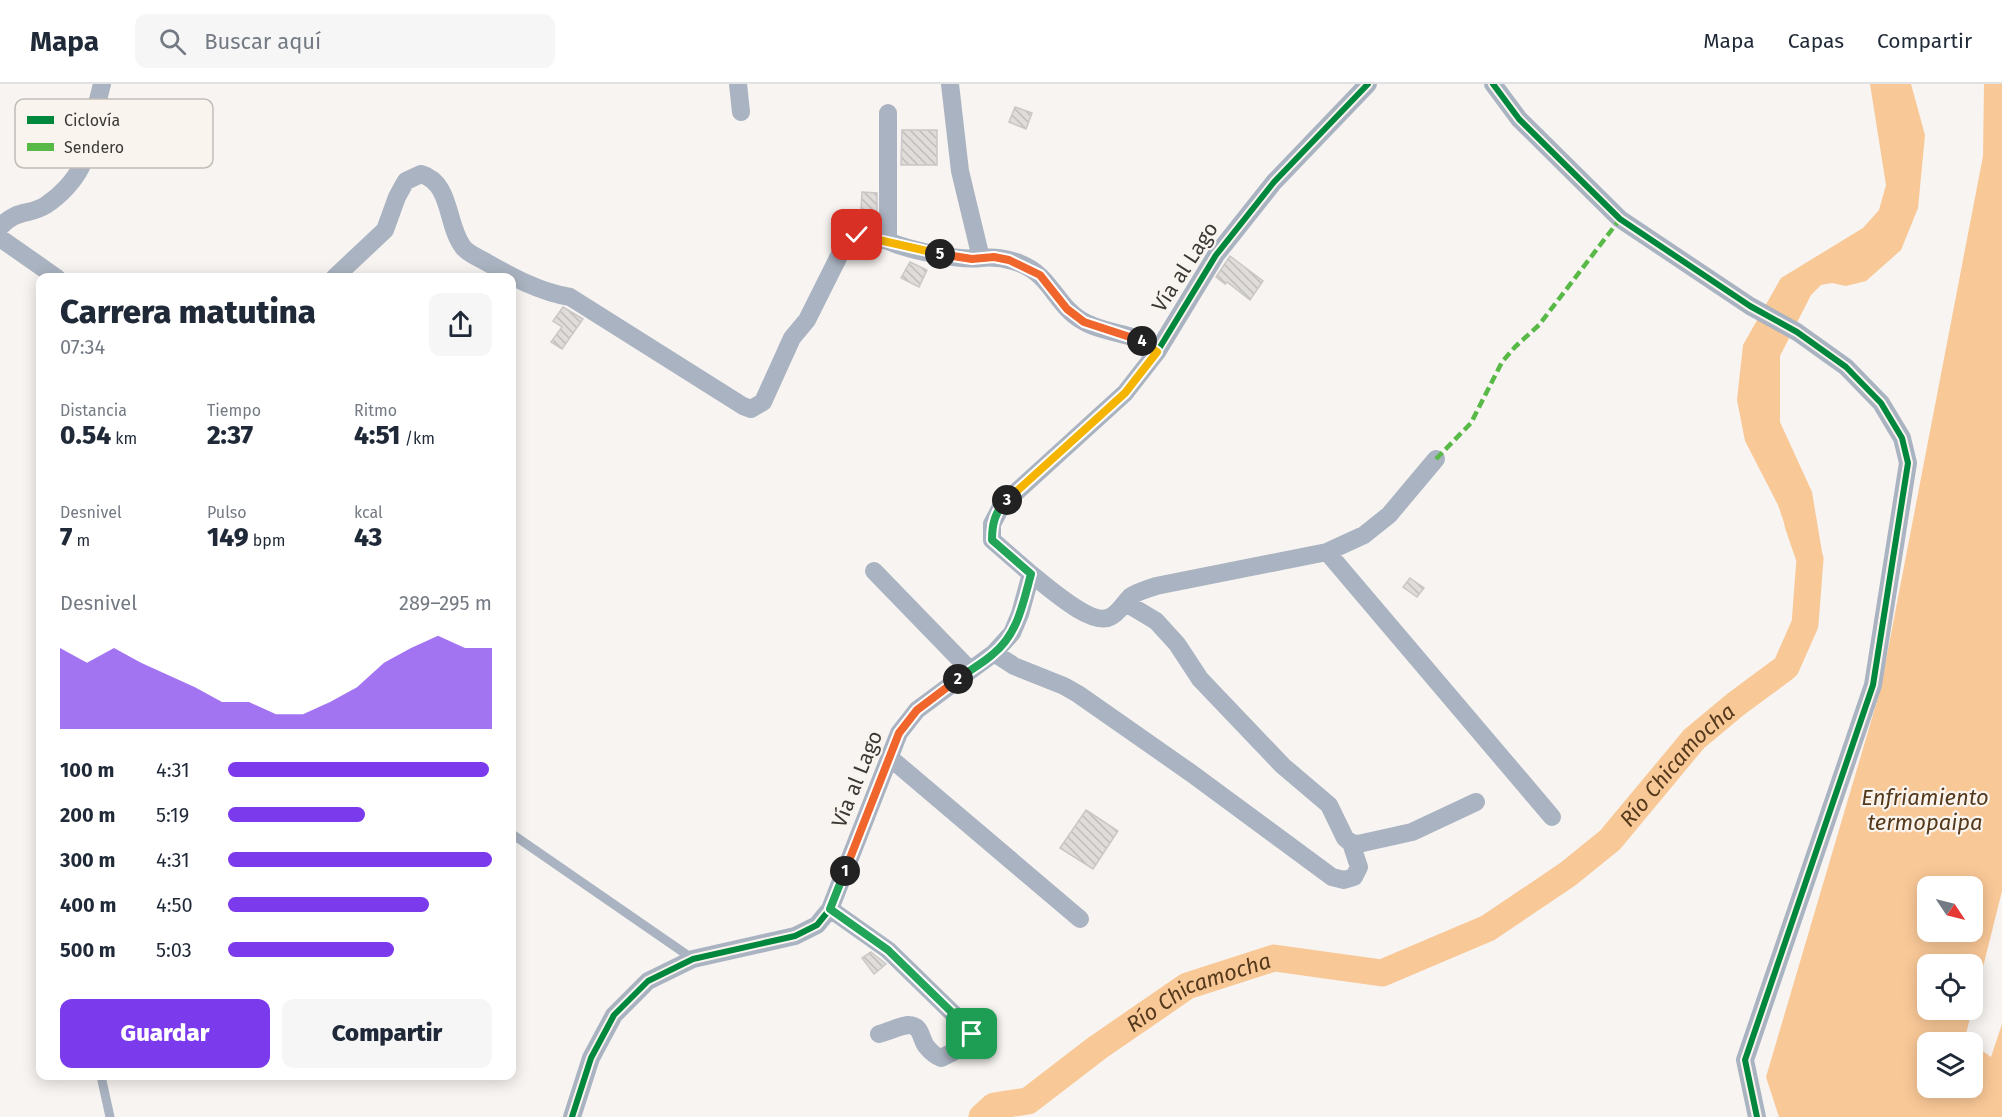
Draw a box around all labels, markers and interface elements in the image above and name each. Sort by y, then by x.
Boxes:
search box [135,14,555,68]
text: Mapa [30,25,99,58]
icon: search [156,25,189,58]
text: Buscar aquí [204,28,321,55]
text: Mapa [1703,28,1755,54]
text: Capas [1788,28,1844,54]
text: Compartir [1877,28,1972,54]
legend [15,99,213,168]
text: Ciclovía [64,111,120,130]
text: Sendero [64,138,124,157]
pin [831,209,882,260]
street label: Vía al Lago [1146,217,1224,317]
icon: check [840,218,873,251]
pin: 5 [925,239,955,269]
text: 5 [936,244,944,263]
text: Carrera matutina [60,292,316,332]
button: share [429,293,492,356]
pin: 4 [1127,326,1157,356]
text: 4 [1137,331,1147,350]
text: 07:34 [60,335,105,359]
text: Distancia [60,401,127,420]
text: Tiempo [207,401,261,420]
text: Ritmo [354,401,397,420]
text: 0.54 [60,420,111,451]
text: 2:37 [207,420,253,451]
text: 4:51 [354,420,400,451]
text: km [111,429,137,448]
text: /km [400,429,435,448]
pin: 3 [992,485,1022,515]
text: 3 [1003,490,1011,509]
text: Desnivel [60,503,122,522]
text: Pulso [207,503,247,522]
text: kcal [354,503,383,522]
text: 7 [60,522,72,553]
text: 149 [207,522,249,553]
text: 43 [354,522,382,553]
text: m [72,531,90,550]
text: bpm [249,531,286,550]
text: Desnivel [60,591,137,615]
text: 289–295 m [399,591,492,615]
pin: 2 [943,664,973,694]
text: 2 [954,669,962,688]
water label: Río Chicamocha [1614,698,1740,832]
street label: Vía al Lago [826,727,888,831]
text: 100 m [60,758,114,782]
text: 4:31 [156,758,190,782]
water label: Enfriamiento termopaipa [1861,784,1989,836]
text: 200 m [60,803,115,827]
text: 5:19 [156,803,189,827]
text: 300 m [60,848,115,872]
text: 4:31 [156,848,190,872]
pin: 1 [830,856,860,886]
text: 1 [841,861,849,880]
north arrow [1917,876,1983,942]
map controls [1917,876,1983,1098]
text: 400 m [60,893,116,917]
text: 4:50 [156,893,193,917]
text: 500 m [60,938,116,962]
text: 5:03 [156,938,192,962]
water label: Río Chicamocha [1121,947,1274,1038]
button: locate [1917,954,1983,1020]
button: Guardar [60,999,270,1068]
button: Compartir [282,999,492,1068]
pin [946,1008,997,1059]
icon: arrive [955,1017,988,1050]
button: layers [1917,1032,1983,1098]

